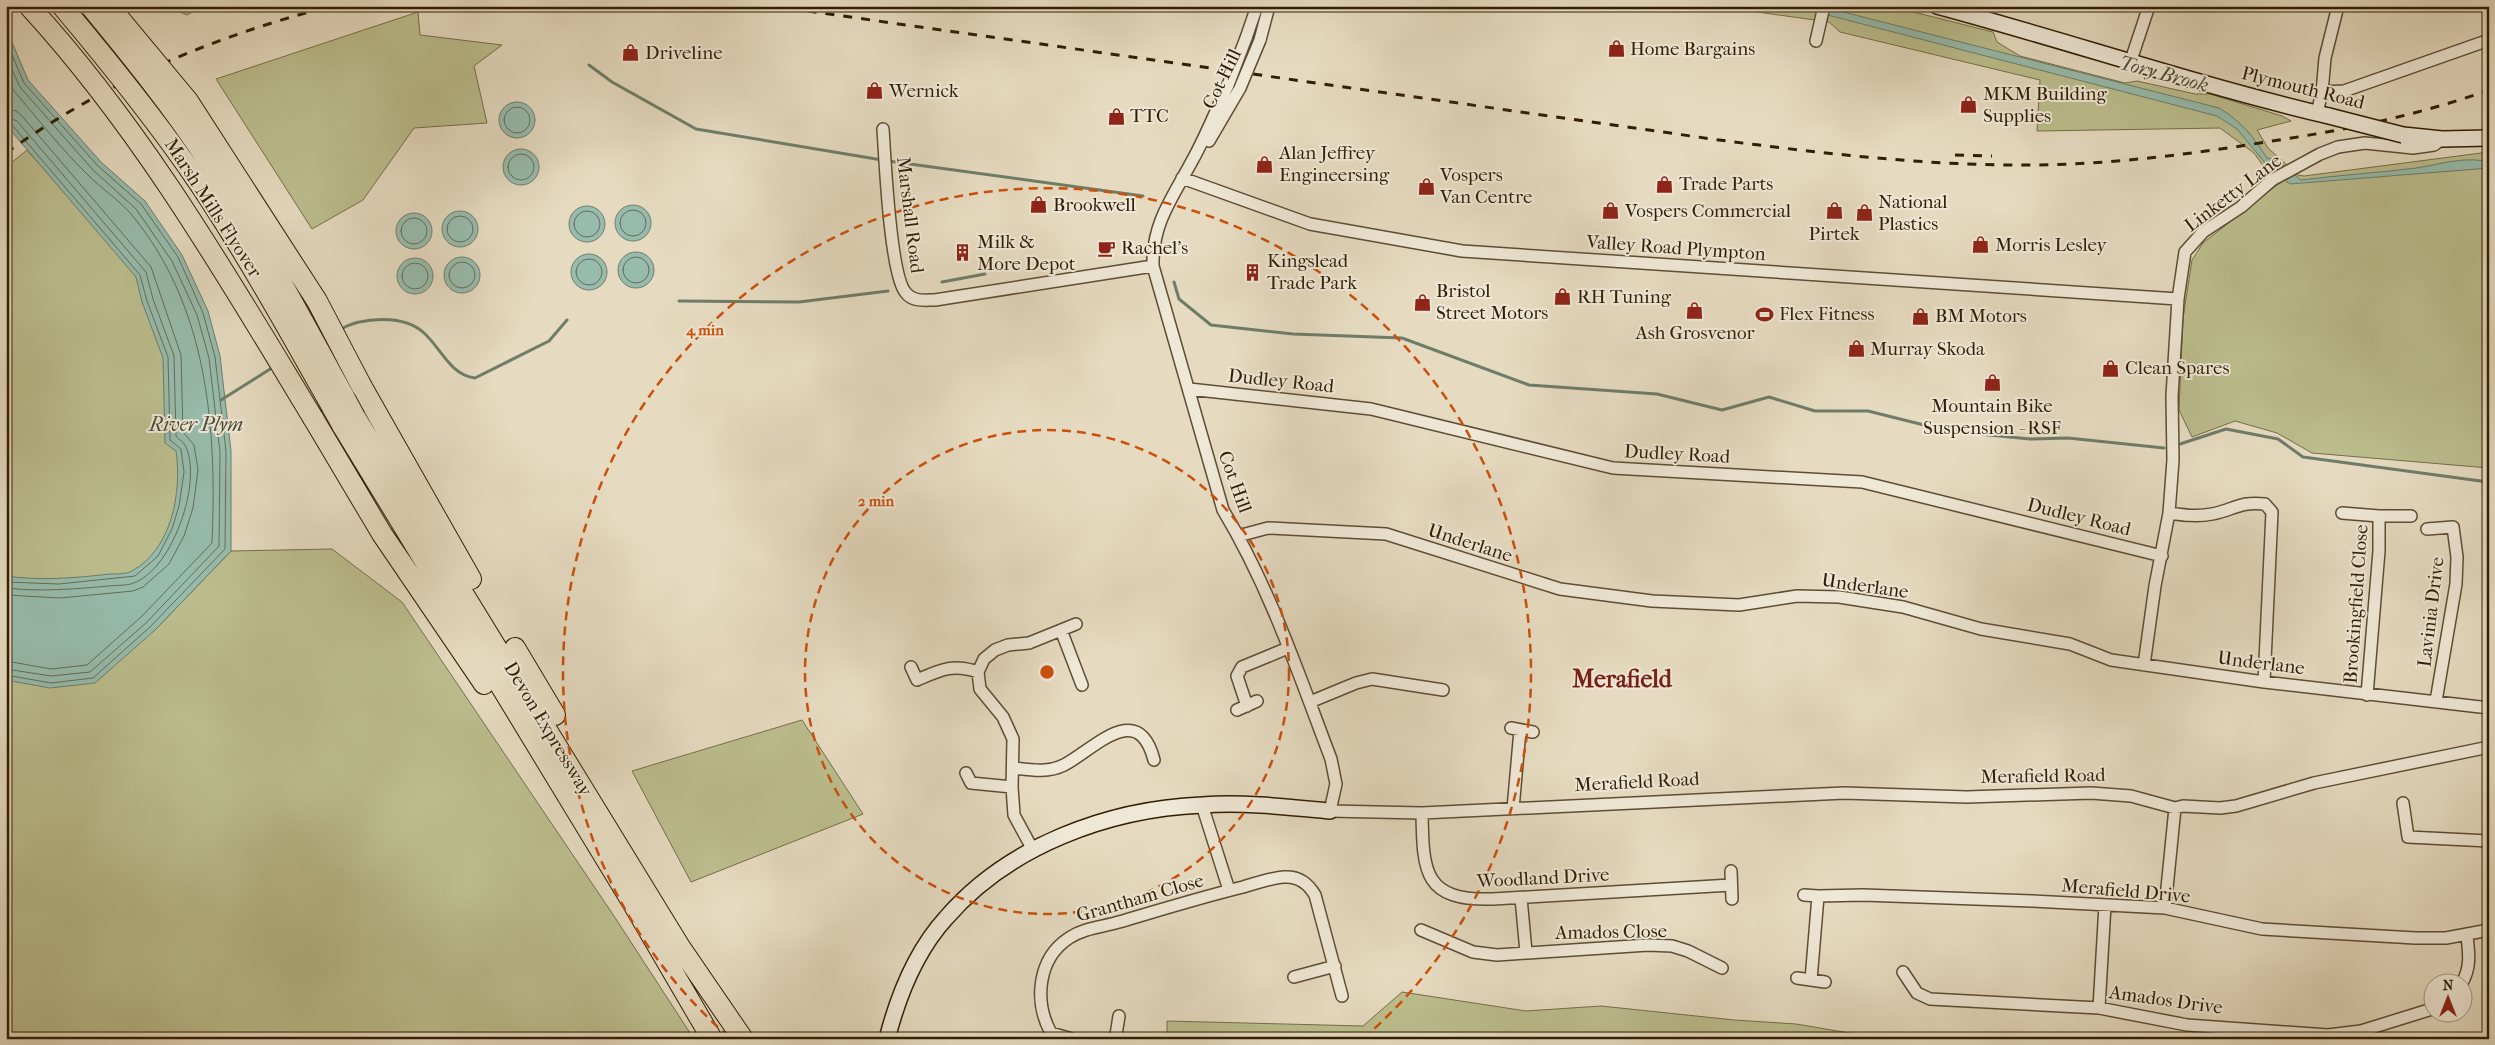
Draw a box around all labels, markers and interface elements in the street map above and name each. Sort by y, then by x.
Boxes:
place label: Home Bargains [1630,38,1755,60]
shop icon: Home Bargains [1606,39,1626,59]
place label: Driveline [645,42,723,64]
shop icon: Driveline [621,43,641,63]
street label: Cot Hill [1198,45,1246,113]
water label: Tory Brook [2117,51,2211,97]
street label: Plymouth Road [2239,62,2367,114]
place label: Wernick [888,80,959,102]
shop icon: Wernick [865,81,885,101]
place label: MKM Building Supplies [1983,83,2107,127]
shop icon: MKM Building Supplies [1959,95,1979,115]
place label: TTC [1130,105,1169,127]
shop icon: TTC [1106,106,1126,126]
street label: Marsh Mills Flyover [160,134,267,282]
place label: Alan Jeffrey Engineersing [1278,142,1390,186]
street label: Linketty Lane [2180,150,2286,236]
shop icon: Alan Jeffrey Engineersing [1255,154,1275,174]
street label: Marshall Road [892,155,928,275]
place label: Vospers Van Centre [1439,164,1532,208]
place label: Trade Parts [1679,173,1773,195]
shop icon: Trade Parts [1655,174,1675,194]
shop icon: Vospers Van Centre [1416,176,1436,196]
place label: National Plastics [1878,191,1948,235]
place label: Brookwell [1053,194,1136,216]
shop icon: Brookwell [1029,195,1049,215]
place label: Vospers Commercial [1624,200,1791,222]
shop icon: Vospers Commercial [1601,201,1621,221]
shop icon: Pirtek [1824,201,1844,221]
shop icon: National Plastics [1854,203,1874,223]
place label: Pirtek [1808,223,1860,245]
place label: Milk & More Depot [977,231,1076,275]
street label: Valley Road Plympton [1585,231,1766,265]
place label: Morris Lesley [1995,234,2108,256]
shop icon: Morris Lesley [1971,235,1991,255]
place label: Rachel's [1121,237,1188,259]
cafe icon: Rachel's [1097,238,1117,258]
building icon: Milk & More Depot [953,243,973,263]
place label: Kingslead Trade Park [1267,250,1357,294]
building icon: Kingslead Trade Park [1243,262,1263,282]
place label: Bristol Street Motors [1436,280,1548,324]
place label: RH Tuning [1577,286,1672,308]
shop icon: RH Tuning [1553,287,1573,307]
shop icon: Bristol Street Motors [1412,292,1432,312]
shop icon: Ash Grosvenor [1685,300,1705,320]
place label: Flex Fitness [1779,303,1875,325]
sports icon: Flex Fitness [1755,304,1775,324]
place label: BM Motors [1935,305,2027,327]
shop icon: BM Motors [1911,306,1931,326]
text: 4 min [685,321,724,339]
place label: Ash Grosvenor [1634,322,1755,344]
place label: Murray Skoda [1870,338,1985,360]
shop icon: Murray Skoda [1846,339,1866,359]
place label: Clean Spares [2125,357,2229,379]
shop icon: Clean Spares [2101,358,2121,378]
street label: Dudley Road [1227,365,1336,398]
shop icon: Mountain Bike Suspension - RSF [1982,373,2002,393]
place label: Mountain Bike Suspension - RSF [1923,395,2061,439]
water label: River Plym [147,413,243,436]
street label: Dudley Road [1623,440,1731,468]
street label: Cot Hill [1214,448,1256,516]
text: 2 min [858,492,895,510]
street label: Dudley Road [2025,493,2134,541]
street label: Underlane [1425,519,1515,567]
street label: Brookingfield Close [2339,524,2373,684]
street label: Lavinia Drive [2413,556,2449,668]
street label: Underlane [1820,569,1910,603]
street label: Underlane [2216,647,2306,679]
street label: Devon Expressway [499,658,597,801]
centre of rings [1038,663,1056,681]
district label: Merafield [1572,665,1673,693]
street label: Merafield Road [1980,764,2106,788]
street label: Merafield Road [1574,768,1701,796]
street label: Woodland Drive [1475,864,1610,893]
street label: Grantham Close [1074,869,1206,927]
street label: Merafield Drive [2061,874,2191,908]
street label: Amados Close [1554,920,1667,944]
north arrow [2422,972,2472,1022]
text: N [2443,977,2454,994]
street label: Amados Drive [2107,981,2224,1019]

